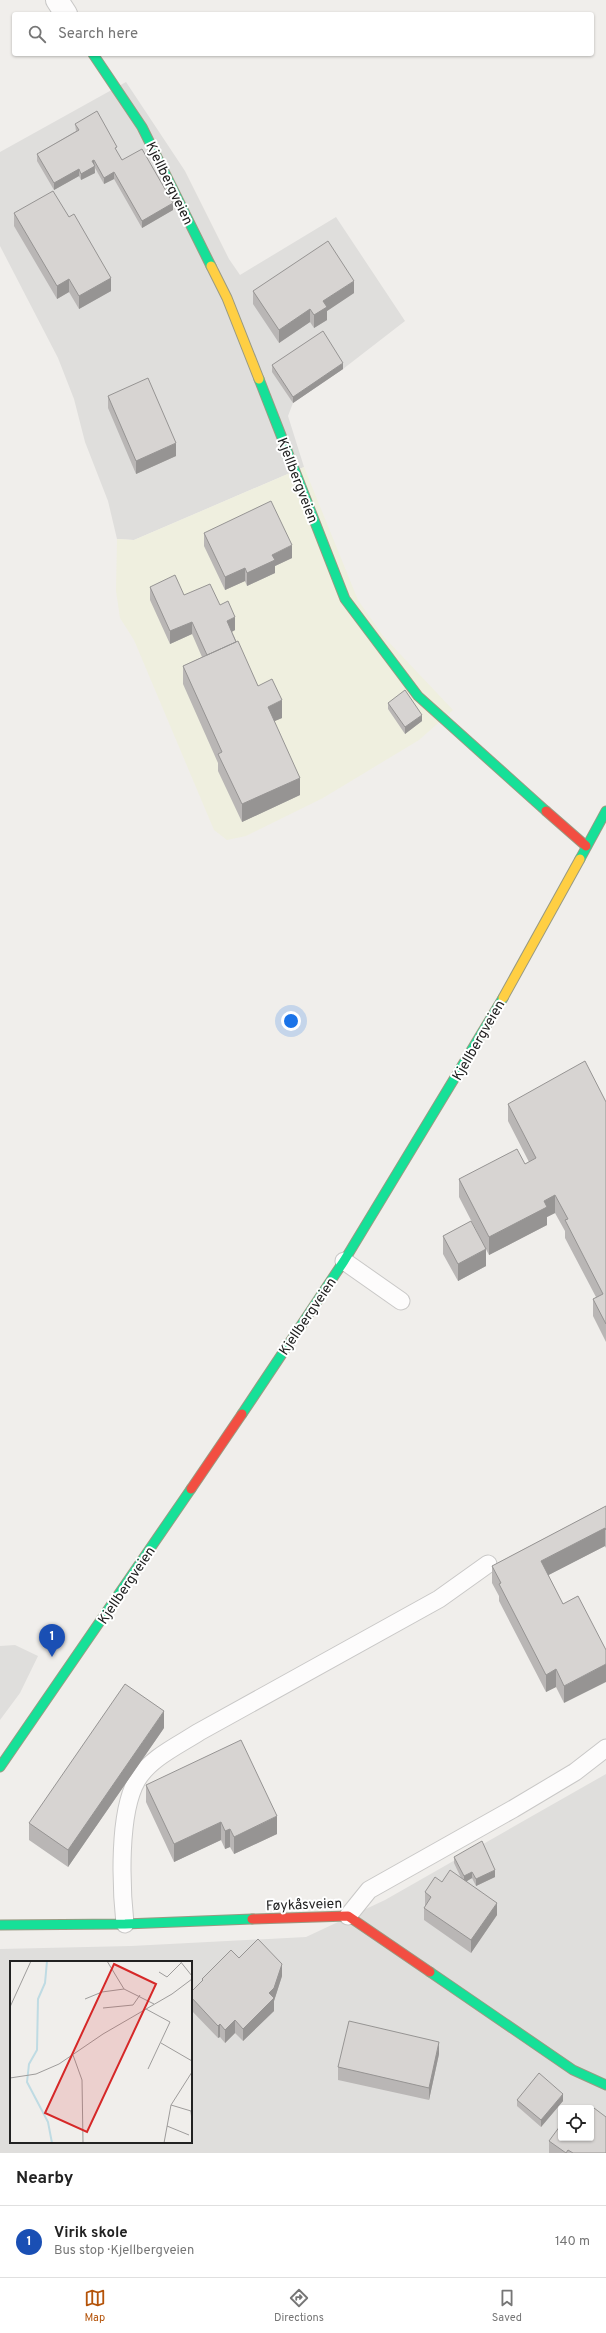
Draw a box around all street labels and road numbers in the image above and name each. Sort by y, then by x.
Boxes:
street label: Kjellbergveien [141,139,196,228]
street label: Kjellbergveien [272,435,321,526]
street label: Kjellbergveien [449,997,509,1084]
street label: Kjellbergveien [276,1275,341,1359]
street label: Kjellbergveien [95,1544,160,1628]
street label: Føykåsveien [266,1896,343,1915]

